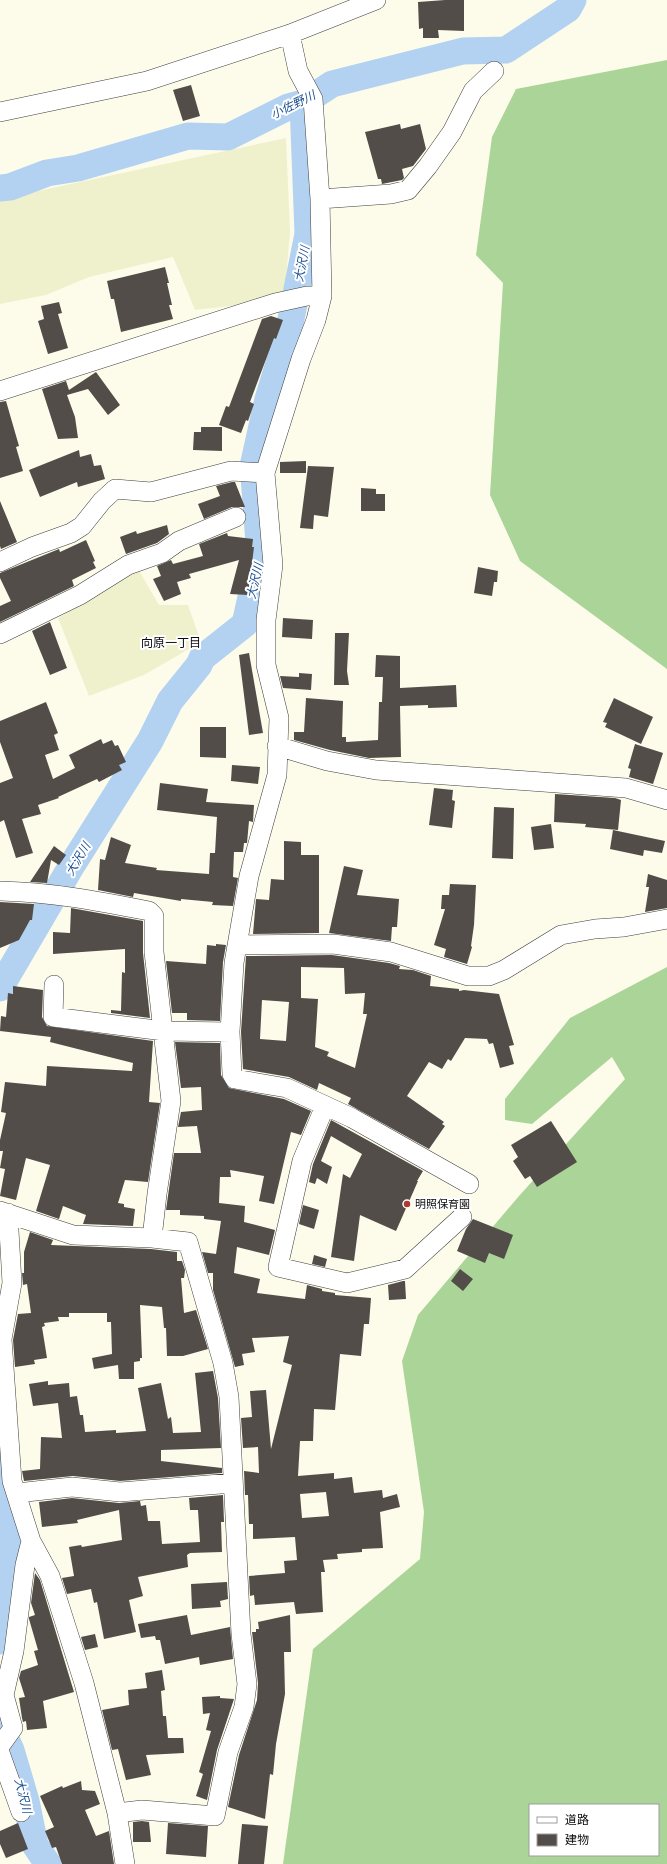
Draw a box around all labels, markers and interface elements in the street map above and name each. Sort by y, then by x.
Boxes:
water label: 小佐野川 [268,86,320,123]
water label: 大沢川 [291,243,314,283]
water label: 大沢川 [243,560,267,600]
district label: 向原一丁目 [141,635,201,651]
water label: 大沢川 [62,838,95,879]
place label: 明照保育園 [415,1197,470,1212]
marker: 明照保育園 [402,1199,412,1209]
water label: 大沢川 [11,1777,36,1817]
legend [529,1804,659,1856]
text: 道路 [565,1812,589,1828]
text: 建物 [565,1832,589,1848]

